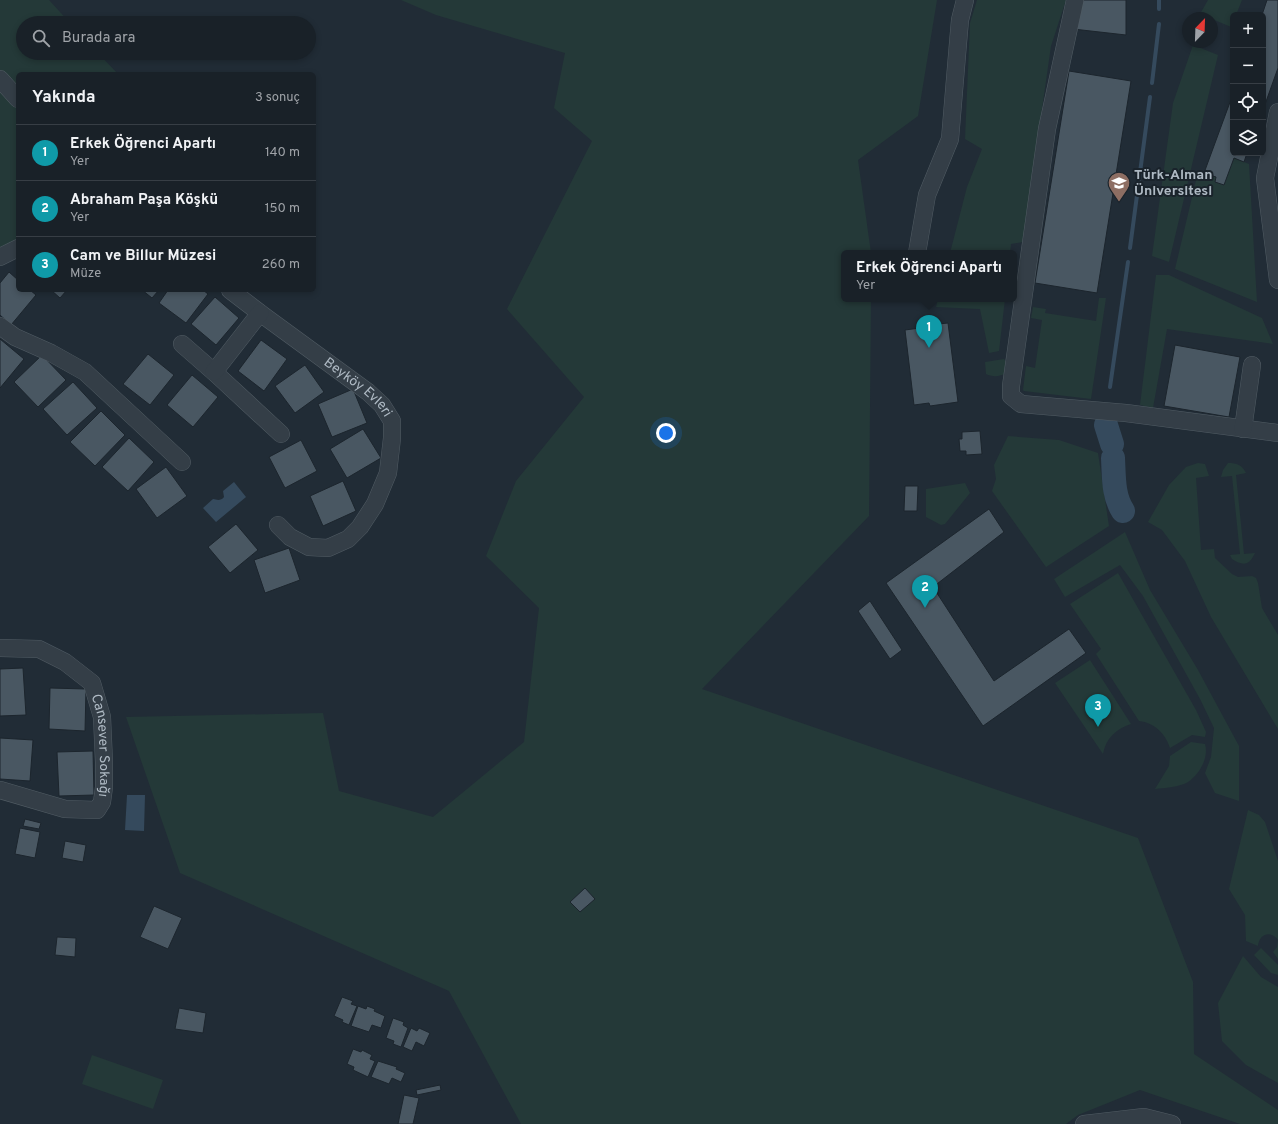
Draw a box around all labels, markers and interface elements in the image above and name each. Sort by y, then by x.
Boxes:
north arrow [1182,12,1218,48]
map controls [1230,12,1266,156]
button: + [1230,12,1266,48]
search box [16,16,316,60]
icon: search [30,27,52,49]
text: Burada ara [62,29,135,48]
button: − [1230,48,1266,84]
button: locate [1230,84,1266,120]
text: Yakında [32,87,96,109]
text: 3 sonuç [255,90,300,106]
button: layers [1230,120,1266,156]
text: Erkek Öğrenci Apartı [70,135,216,154]
text: 1 [42,145,48,161]
text: 140 m [265,145,300,161]
text: Yer [70,154,89,170]
place label: Türk-Alman Üniversitesi [1134,167,1213,200]
school or university icon: Türk-Alman Üniversitesi [1106,170,1132,203]
text: Abraham Paşa Köşkü [70,191,218,210]
text: 2 [41,201,49,217]
text: 150 m [265,201,300,217]
text: Yer [70,210,89,226]
text: Cam ve Billur Müzesi [70,247,216,266]
popup [841,250,1017,302]
text: 3 [41,257,49,273]
text: 260 m [262,257,300,273]
text: Erkek Öğrenci Apartı [856,259,1002,278]
text: Müze [70,266,101,282]
text: Yer [856,278,875,294]
pin: 1 [916,315,942,348]
street label: Beyköy Evleri [320,354,396,420]
your location [656,423,676,443]
pin: 2 [912,575,938,608]
street label: Cansever Sokağı [87,692,113,798]
pin: 3 [1085,694,1111,727]

